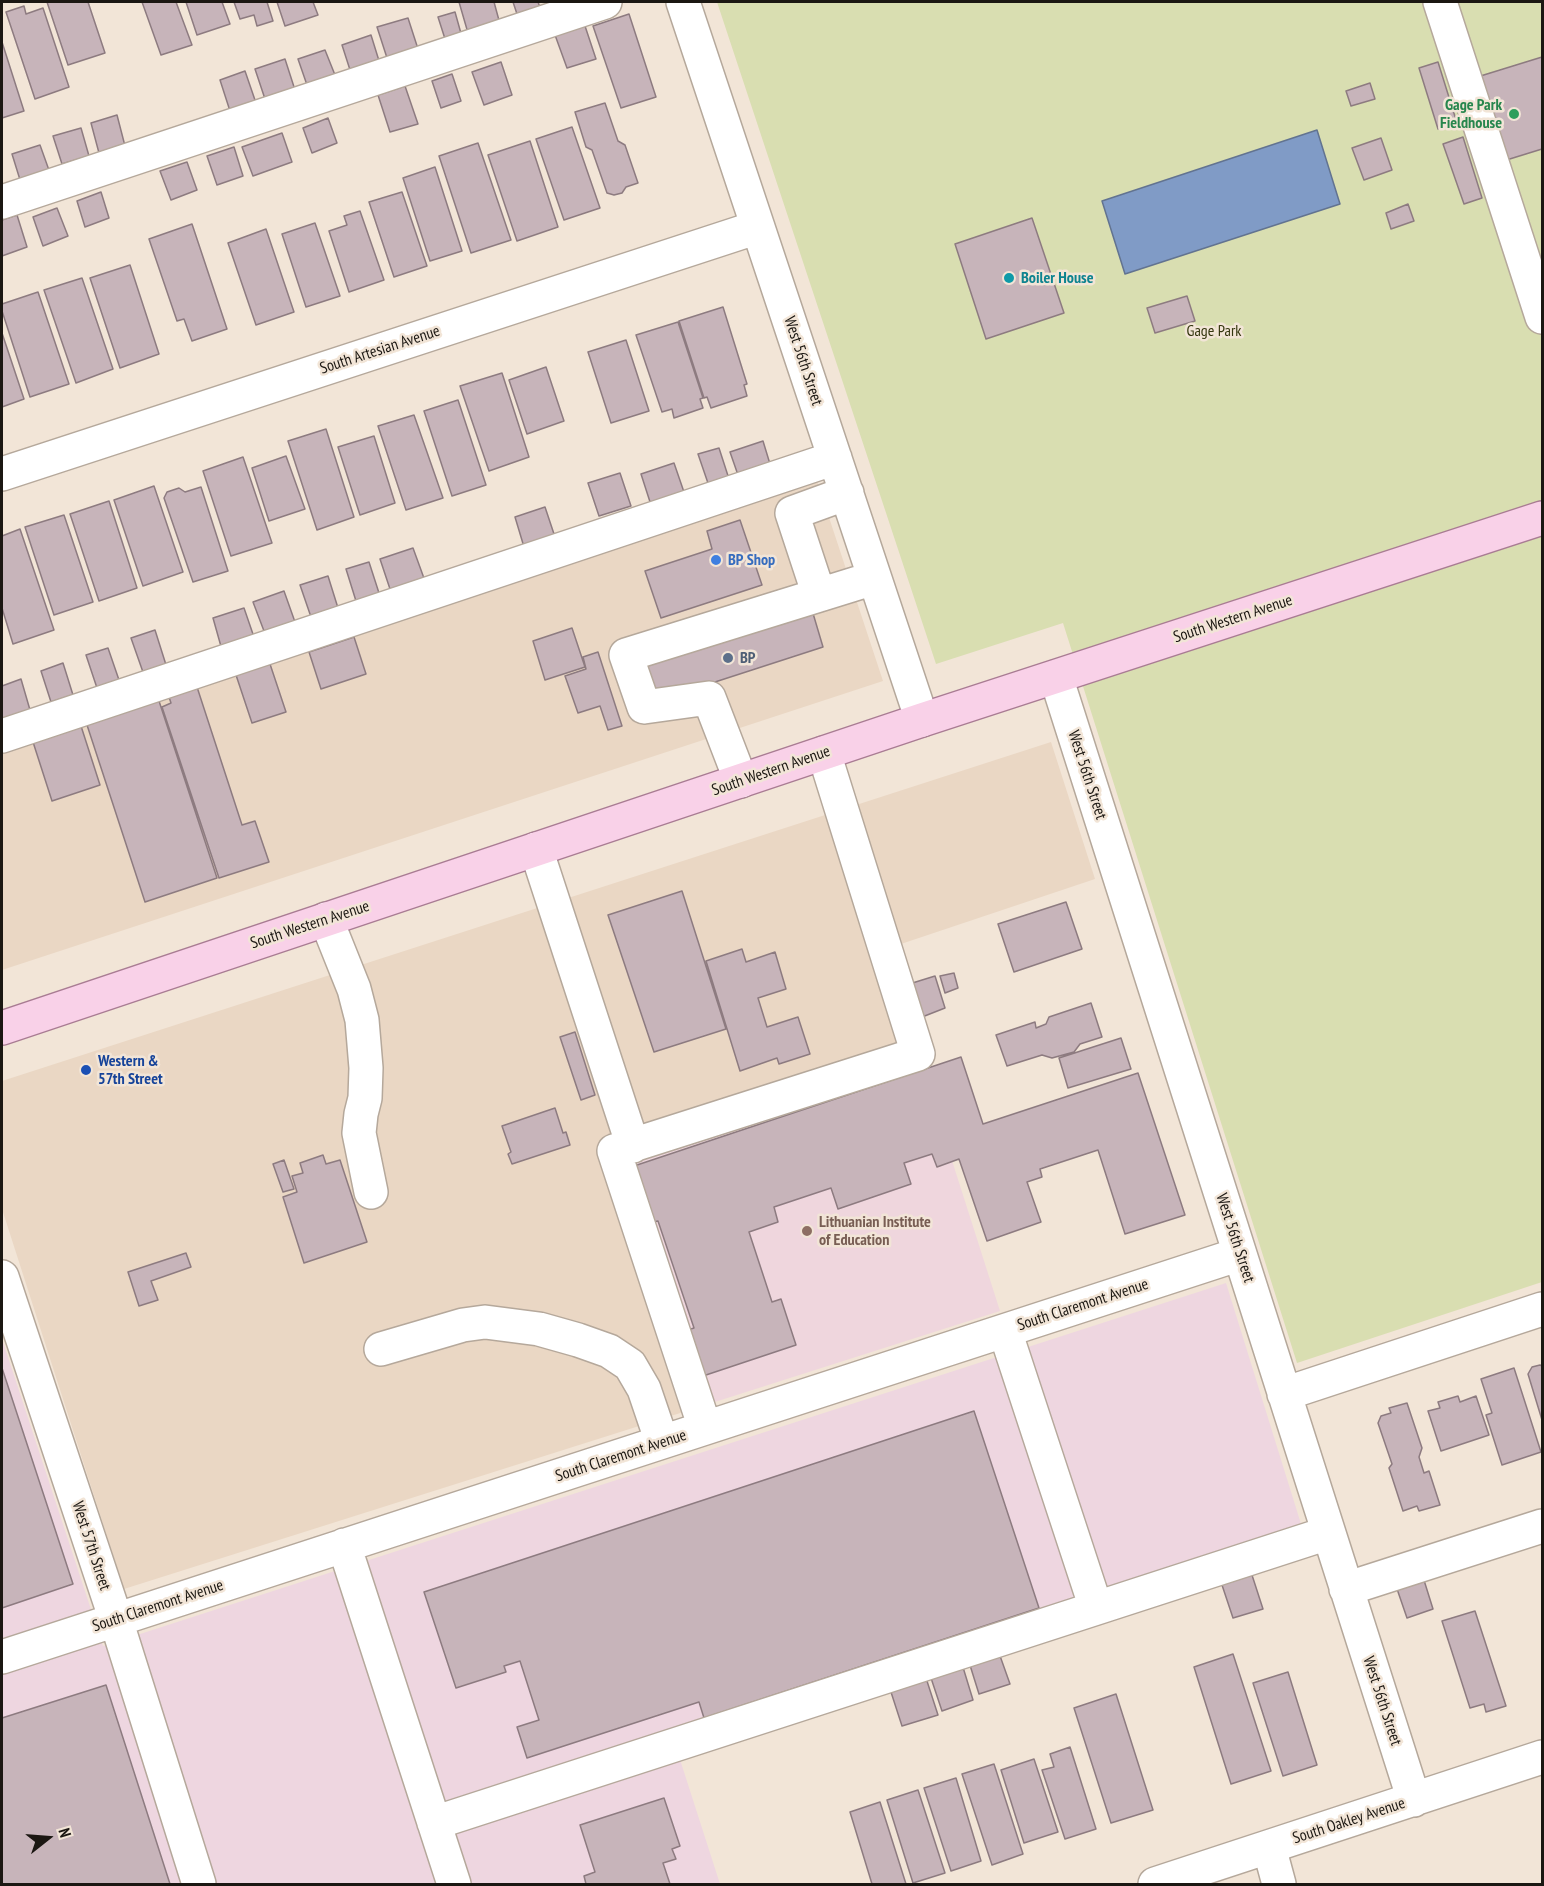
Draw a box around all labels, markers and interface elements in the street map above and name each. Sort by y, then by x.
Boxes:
place label: Gage Park Fieldhouse [1440,95,1502,133]
marker: Gage Park Fieldhouse [1507,107,1521,121]
place label: Boiler House [1021,268,1093,288]
marker: Boiler House [1002,271,1016,285]
street label: West 56th Street [780,314,826,408]
park label: Gage Park [1187,321,1241,341]
street label: South Artesian Avenue [318,322,442,378]
place label: BP Shop [728,550,775,570]
marker: BP Shop [709,553,723,567]
street label: South Western Avenue [1171,591,1295,647]
place label: BP [740,648,755,668]
marker: BP [721,651,735,665]
street label: West 56th Street [1064,728,1110,822]
street label: South Western Avenue [709,742,833,800]
street label: South Western Avenue [248,897,372,953]
place label: Western & 57th Street [98,1051,163,1089]
marker: Western & 57th Street [79,1063,93,1077]
street label: West 56th Street [1212,1191,1258,1285]
place label: Lithuanian Institute of Education [819,1212,931,1250]
marker: Lithuanian Institute of Education [800,1224,814,1238]
street label: South Claremont Avenue [1015,1275,1151,1335]
street label: South Claremont Avenue [553,1426,689,1486]
street label: West 57th Street [68,1499,114,1593]
street label: South Claremont Avenue [90,1576,226,1636]
street label: West 56th Street [1359,1654,1405,1748]
street label: South Oakley Avenue [1290,1794,1408,1848]
north arrow [18,1808,78,1868]
text: N [54,1826,76,1840]

